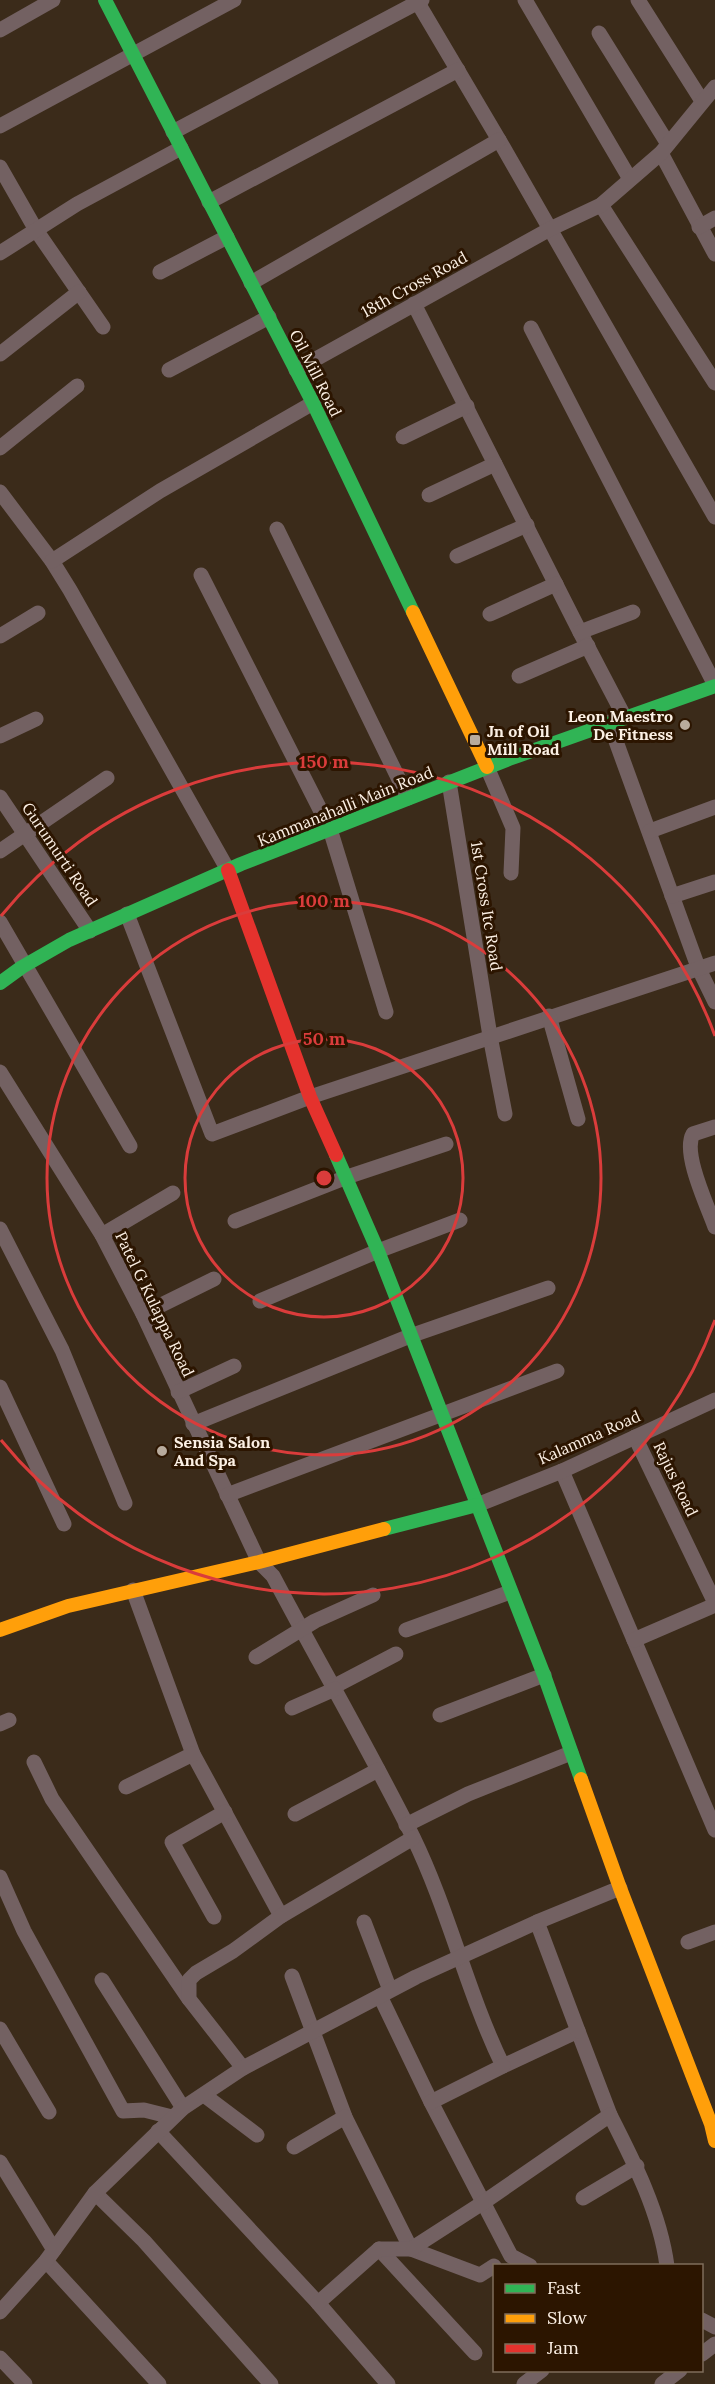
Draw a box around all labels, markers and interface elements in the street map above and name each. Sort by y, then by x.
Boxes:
street label: 18th Cross Road [357,246,471,321]
street label: Oil Mill Road [286,326,347,420]
place label: Leon Maestro De Fitness [568,706,673,744]
marker: Leon Maestro De Fitness [678,718,692,732]
place label: Jn of Oil Mill Road [487,721,560,759]
marker: Jn of Oil Mill Road [468,733,482,747]
text: 150 m [299,750,349,773]
street label: Kammanahalli Main Road [254,761,436,850]
street label: Gurumurti Road [18,798,102,910]
street label: 1st Cross Itc Road [467,840,507,973]
text: 100 m [298,889,350,912]
text: 50 m [303,1027,346,1050]
centre of rings [314,1168,334,1188]
street label: Patel G Kulappa Road [111,1228,199,1380]
street label: Kalamma Road [535,1405,644,1469]
place label: Sensia Salon And Spa [174,1432,270,1470]
street label: Rajus Road [649,1438,703,1520]
marker: Sensia Salon And Spa [155,1444,169,1458]
legend [493,2264,703,2372]
text: Fast [547,2276,581,2299]
text: Slow [547,2306,587,2329]
text: Jam [546,2336,579,2359]

